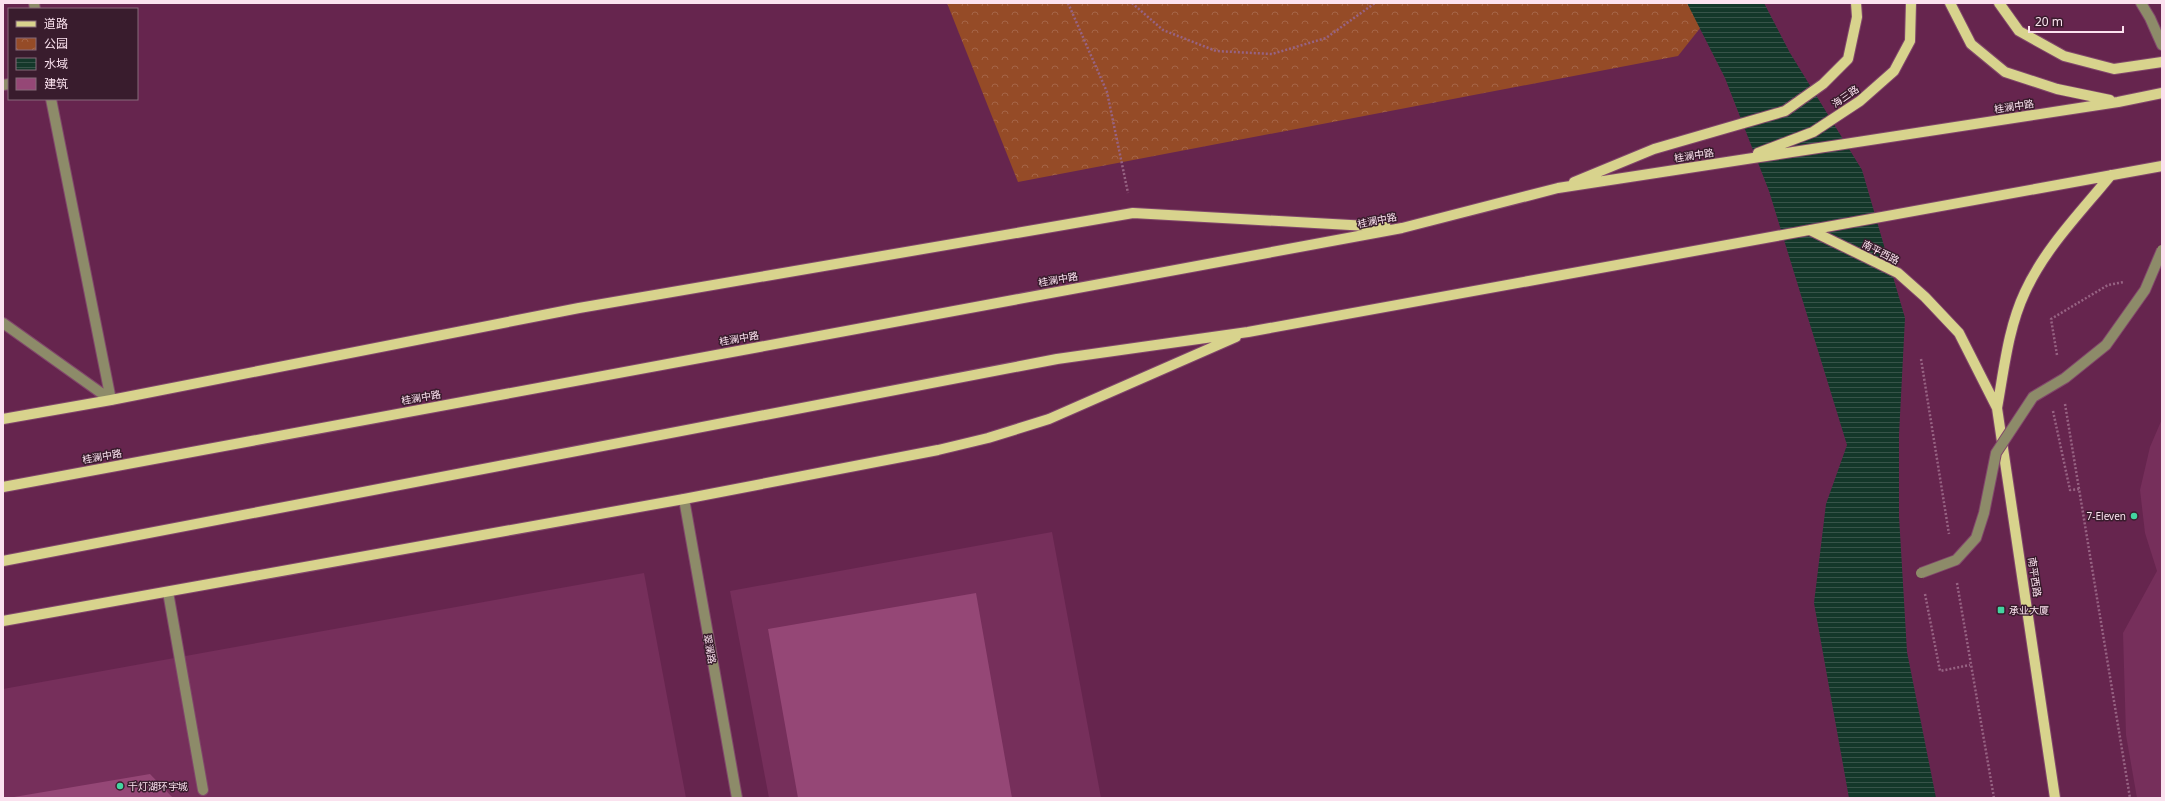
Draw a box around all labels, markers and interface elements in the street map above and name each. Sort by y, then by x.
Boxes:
legend [8,8,138,100]
scale bar [2029,8,2123,34]
text: 20 m [2035,13,2063,30]
text: 道路 [44,15,68,32]
text: 公园 [44,35,68,52]
text: 水域 [44,55,68,72]
text: 建筑 [44,75,68,92]
street label: 海三路 [1829,82,1861,110]
street label: 桂澜中路 [1993,96,2035,116]
street label: 桂澜中路 [1673,145,1715,165]
street label: 桂澜中路 [1356,209,1398,231]
street label: 南平西路 [1860,237,1902,267]
street label: 桂澜中路 [1037,269,1079,289]
street label: 桂澜中路 [718,328,760,348]
street label: 桂澜中路 [400,387,442,407]
street label: 桂澜中路 [81,446,123,466]
place label: 7-Eleven [2087,509,2126,523]
marker: 7-Eleven [2129,511,2139,521]
street label: 南平西路 [2025,556,2045,598]
place label: 承业大厦 [2009,603,2049,617]
marker: 承业大厦 [1996,605,2006,615]
street label: 翠澜路 [701,633,719,665]
place label: 千灯湖环宇城 [128,779,188,793]
marker: 千灯湖环宇城 [115,781,125,791]

